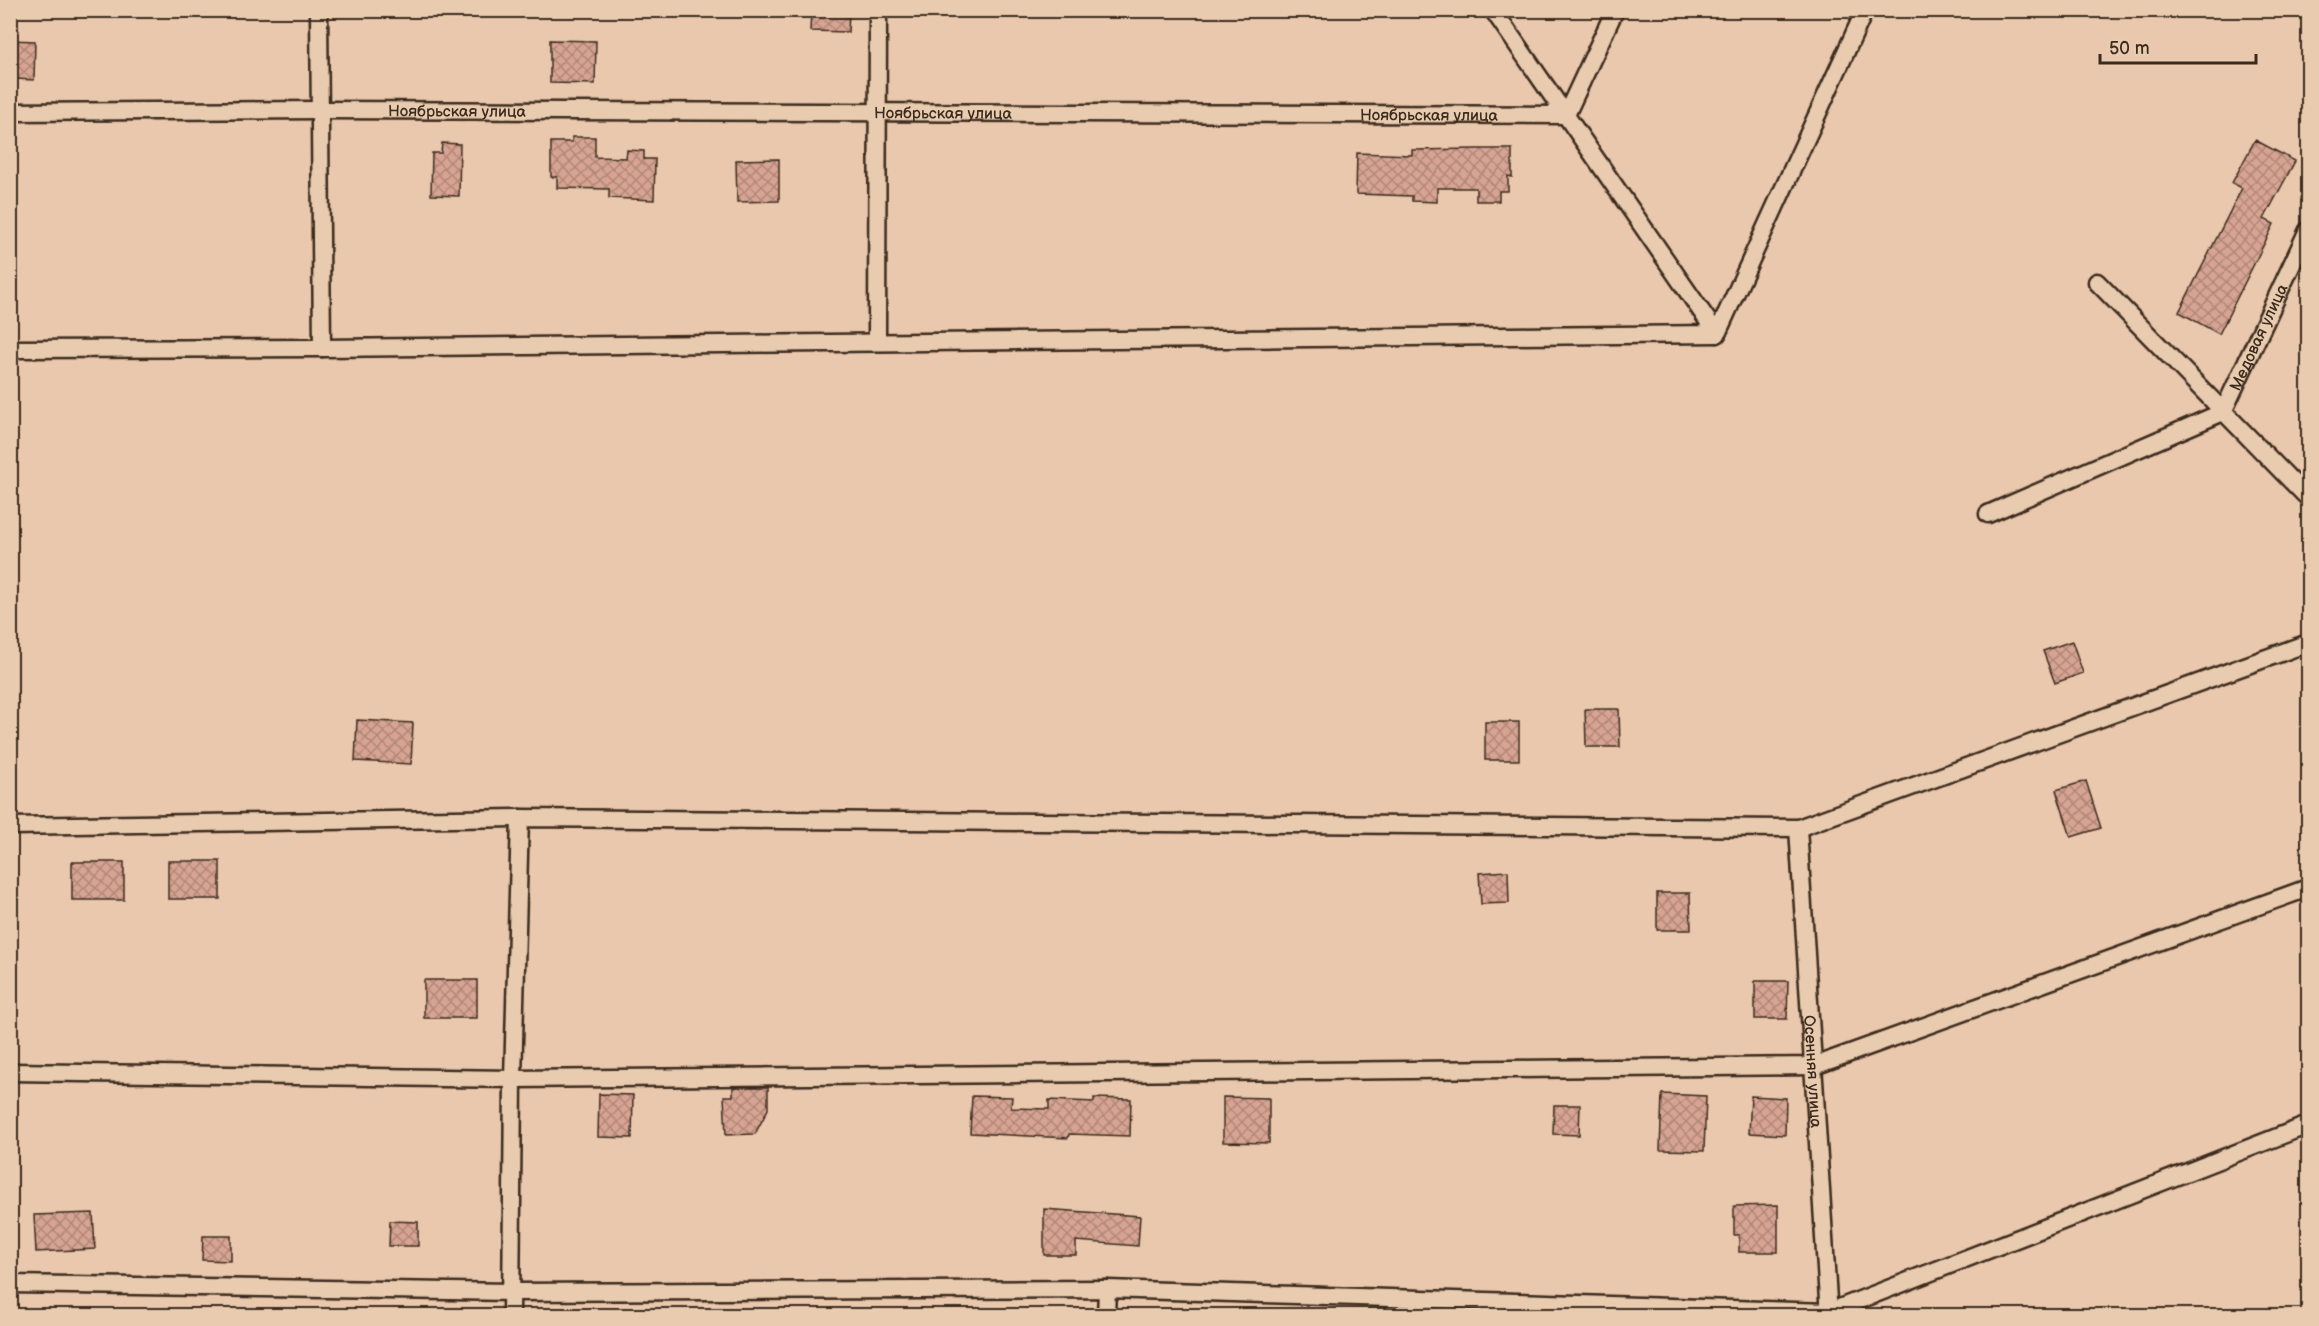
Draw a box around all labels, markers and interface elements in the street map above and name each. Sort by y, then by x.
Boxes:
scale bar [2100,27,2256,65]
text: 50 m [2109,38,2150,59]
street label: Ноябрьская улица [388,102,527,122]
street label: Ноябрьская улица [874,104,1013,124]
street label: Ноябрьская улица [1360,106,1499,126]
street label: Медовая улица [2226,281,2293,394]
street label: Осенняя улица [1799,1015,1825,1129]

